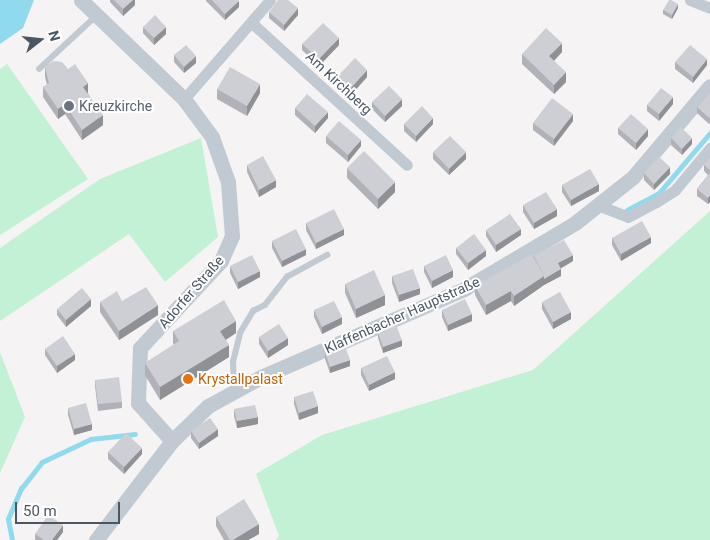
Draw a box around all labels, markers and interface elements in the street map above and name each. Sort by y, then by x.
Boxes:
north arrow [15,15,65,65]
text: N [45,29,63,43]
street label: Am Kirchberg [302,48,376,118]
place label: Kreuzkirche [79,98,152,114]
marker: Kreuzkirche [63,100,75,112]
street label: Adorfer Straße [155,252,227,332]
street label: Klaffenbacher Hauptstraße [322,273,482,357]
place label: Krystallpalast [198,371,283,387]
marker: Krystallpalast [182,373,194,385]
scale bar [18,492,122,524]
text: 50 m [23,502,57,520]

